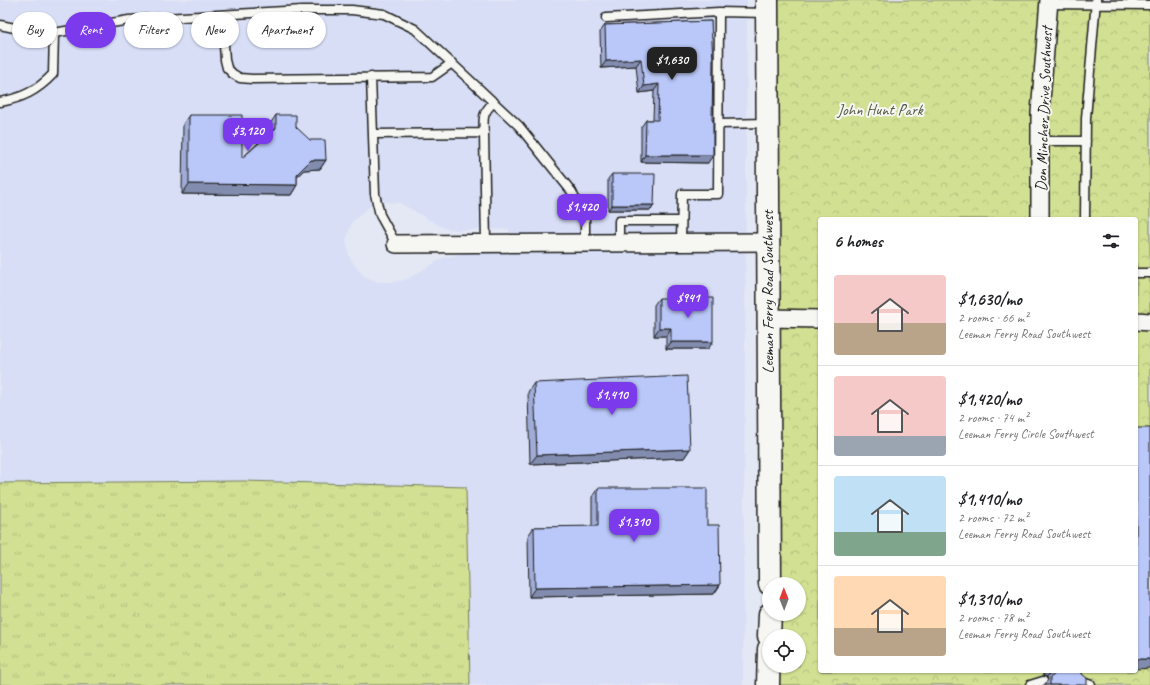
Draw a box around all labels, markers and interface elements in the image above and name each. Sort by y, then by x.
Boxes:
chip: Buy [12,12,57,48]
chip: Rent [65,12,116,48]
chip: Filters [124,12,183,48]
chip: New [191,12,239,48]
chip: Apartment [247,12,326,48]
street label: Don Mincher Drive Southwest [1031,24,1057,192]
pin: $1,630 [639,47,705,81]
text: $1,630 [656,52,688,68]
park label: John Hunt Park [836,100,924,120]
pin: $3,120 [215,118,281,152]
text: $3,120 [232,123,264,139]
pin: $1,420 [549,194,615,228]
text: $1,420 [566,199,598,215]
street label: Leeman Ferry Road Southwest [758,209,778,373]
icon: filters [1100,230,1122,252]
text: 6 homes [834,231,882,252]
pin: $941 [664,285,712,319]
text: $1,630/mo [958,289,1022,310]
text: $941 [676,290,700,306]
icon: home [866,291,914,339]
text: 2 rooms · 66 m² [958,310,1028,326]
text: Leeman Ferry Road Southwest [958,326,1090,342]
pin: $1,410 [579,382,645,416]
text: $1,410 [596,387,628,403]
text: $1,420/mo [958,389,1021,410]
icon: home [866,392,914,440]
text: 2 rooms · 74 m² [958,410,1028,426]
text: Leeman Ferry Circle Southwest [958,426,1094,442]
text: $1,410/mo [958,489,1021,510]
icon: home [866,492,914,540]
pin: $1,310 [601,509,667,543]
text: 2 rooms · 72 m² [958,510,1028,526]
text: $1,310 [618,514,650,530]
text: Leeman Ferry Road Southwest [958,526,1090,542]
north arrow [762,577,806,621]
map controls [762,577,806,673]
text: $1,310/mo [958,589,1021,610]
icon: home [866,592,914,640]
text: 2 rooms · 78 m² [958,610,1028,626]
text: Leeman Ferry Road Southwest [958,626,1090,642]
button: locate [762,629,806,673]

